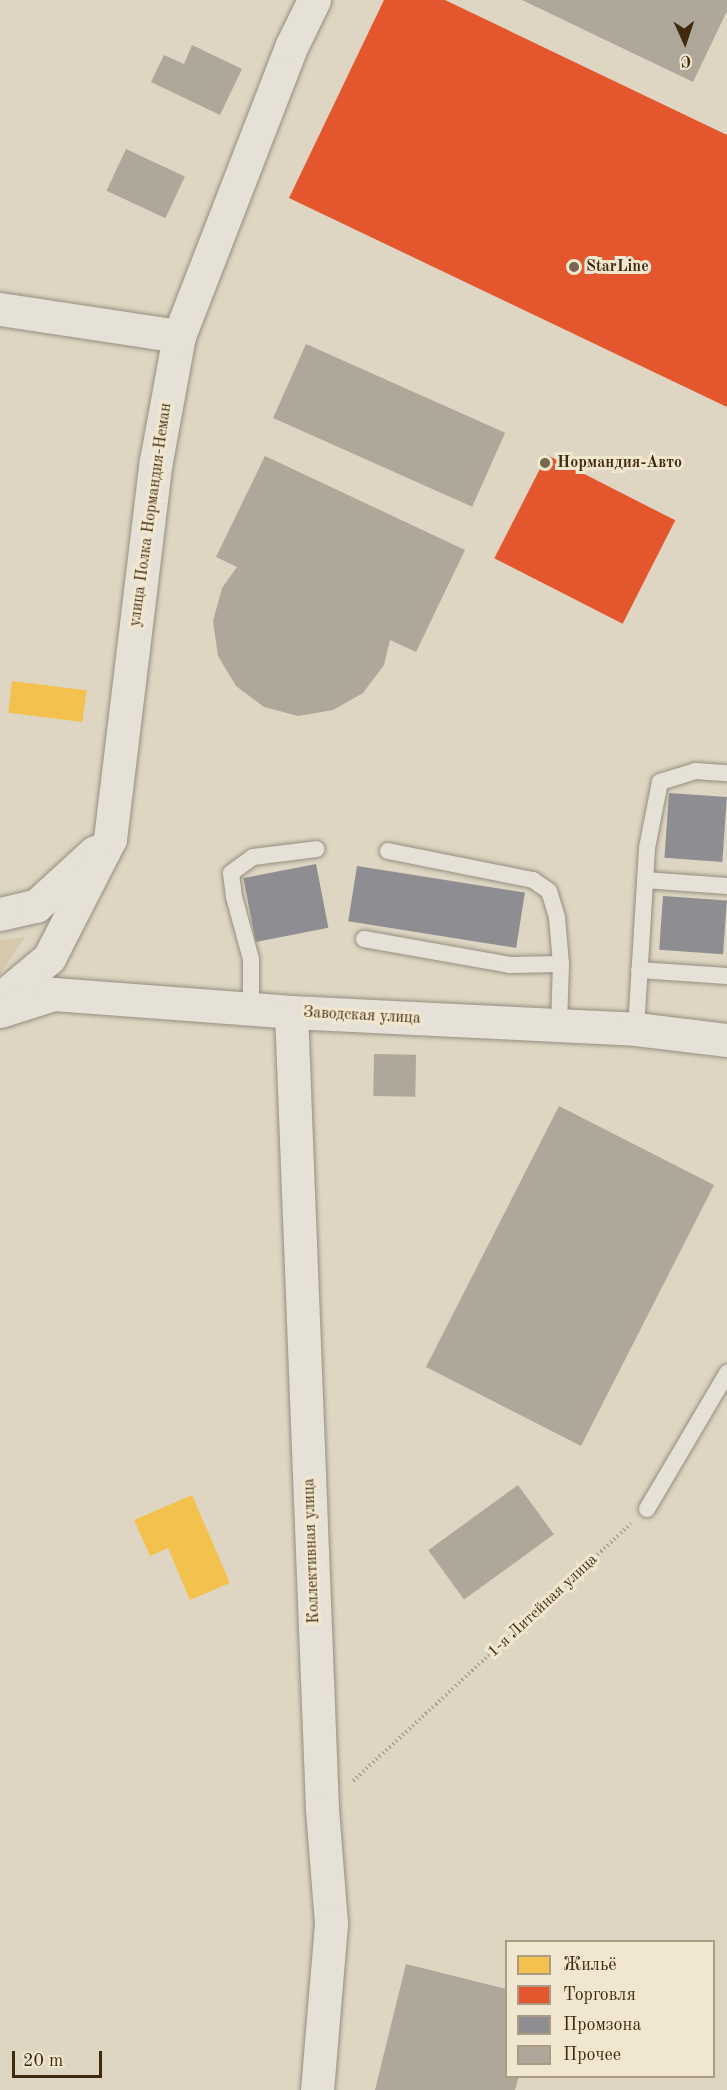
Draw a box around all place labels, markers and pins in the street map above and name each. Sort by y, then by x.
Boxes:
place label: StarLine [586,257,649,277]
marker: StarLine [567,260,581,274]
place label: Нормандия-Авто [557,453,682,473]
marker: Нормандия-Авто [538,456,552,470]

